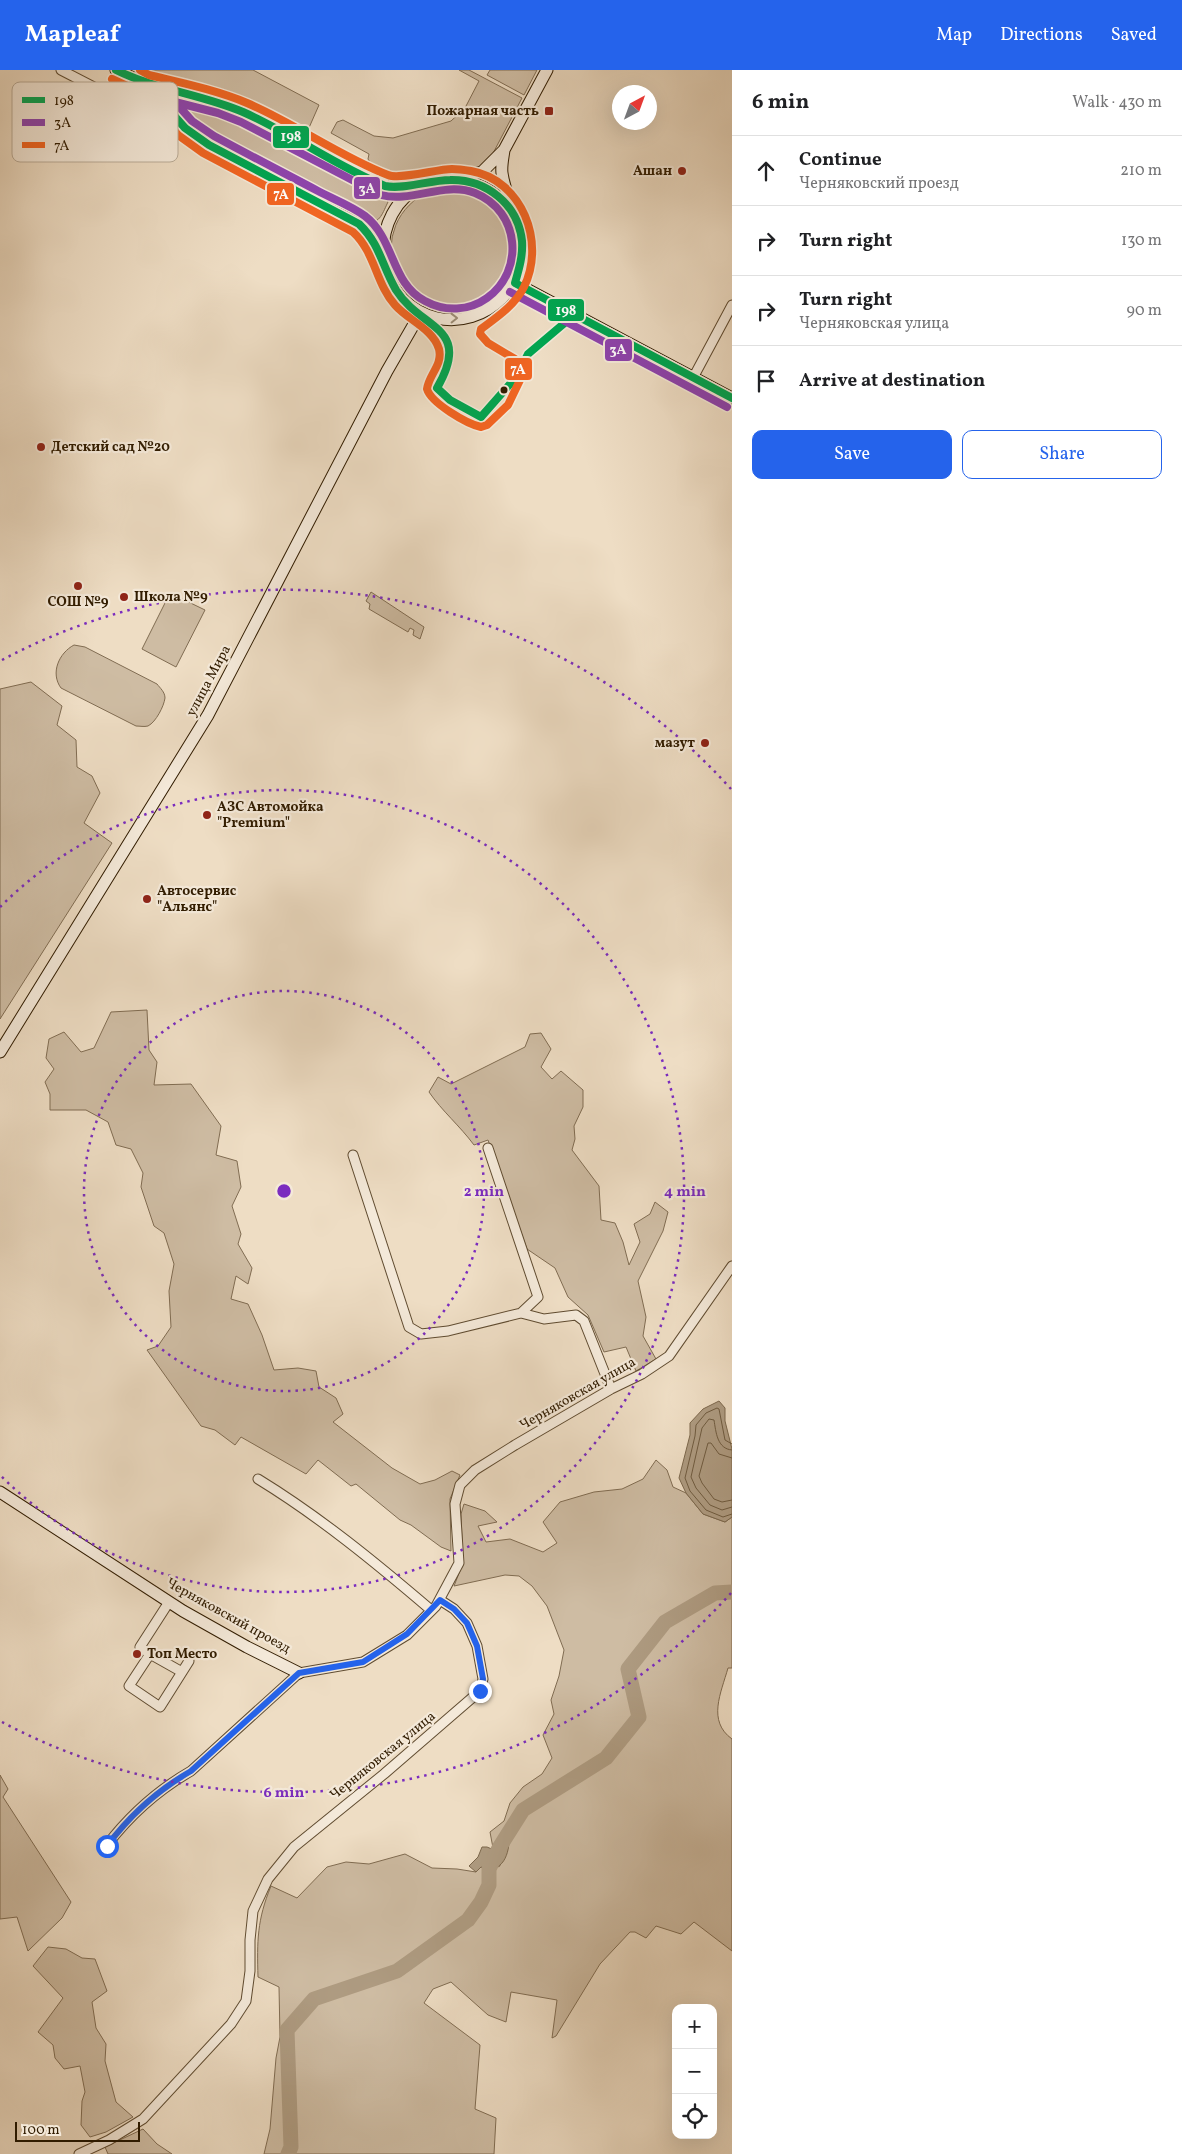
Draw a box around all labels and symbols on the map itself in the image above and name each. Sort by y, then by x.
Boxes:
legend [12,82,178,162]
north arrow [612,85,657,130]
text: 198 [54,92,74,111]
place label: Пожарная часть [426,102,539,121]
marker: Пожарная часть [543,105,555,117]
text: 3А [54,114,71,133]
line badge: 198 [272,125,310,149]
text: 198 [281,128,302,147]
text: 7А [54,137,69,156]
place label: Ашан [633,162,672,181]
marker: Ашан [676,165,688,177]
line badge: 3А [353,176,381,200]
text: 3А [358,180,376,199]
line badge: 7А [266,182,295,206]
text: 7А [273,186,289,205]
line badge: 198 [547,298,585,322]
text: 198 [556,302,577,321]
one-way arrow [450,313,458,323]
line badge: 3А [604,338,633,362]
text: 3А [609,341,627,360]
line badge: 7А [504,357,533,381]
text: 7А [510,361,526,380]
unlabelled marker [499,385,509,395]
place label: Детский сад №20 [51,438,170,457]
marker: Детский сад №20 [35,441,47,453]
marker: СОШ №9 [72,580,84,592]
place label: Школа №9 [134,588,208,607]
marker: Школа №9 [118,591,130,603]
place label: СОШ №9 [47,593,109,612]
street label: улица Мира [182,642,236,720]
place label: мазут [655,734,695,753]
marker: мазут [699,737,711,749]
place label: АЗС Автомойка "Premium" [217,798,324,833]
marker: АЗС Автомойка "Premium" [201,809,213,821]
place label: Автосервис "Альянс" [157,882,237,917]
marker: Автосервис "Альянс" [141,893,153,905]
centre of rings [275,1182,293,1200]
text: 2 min [464,1182,504,1203]
text: 4 min [664,1182,706,1203]
street label: Черняковская улица [516,1353,640,1435]
street label: Черняковский проезд [162,1574,294,1658]
place label: Топ Место [147,1645,217,1664]
marker: Топ Место [131,1648,143,1660]
route end [469,1680,492,1703]
street label: Черняковская улица [326,1707,440,1805]
text: 6 min [264,1783,305,1804]
route start [96,1835,119,1858]
scale bar [15,2119,140,2142]

